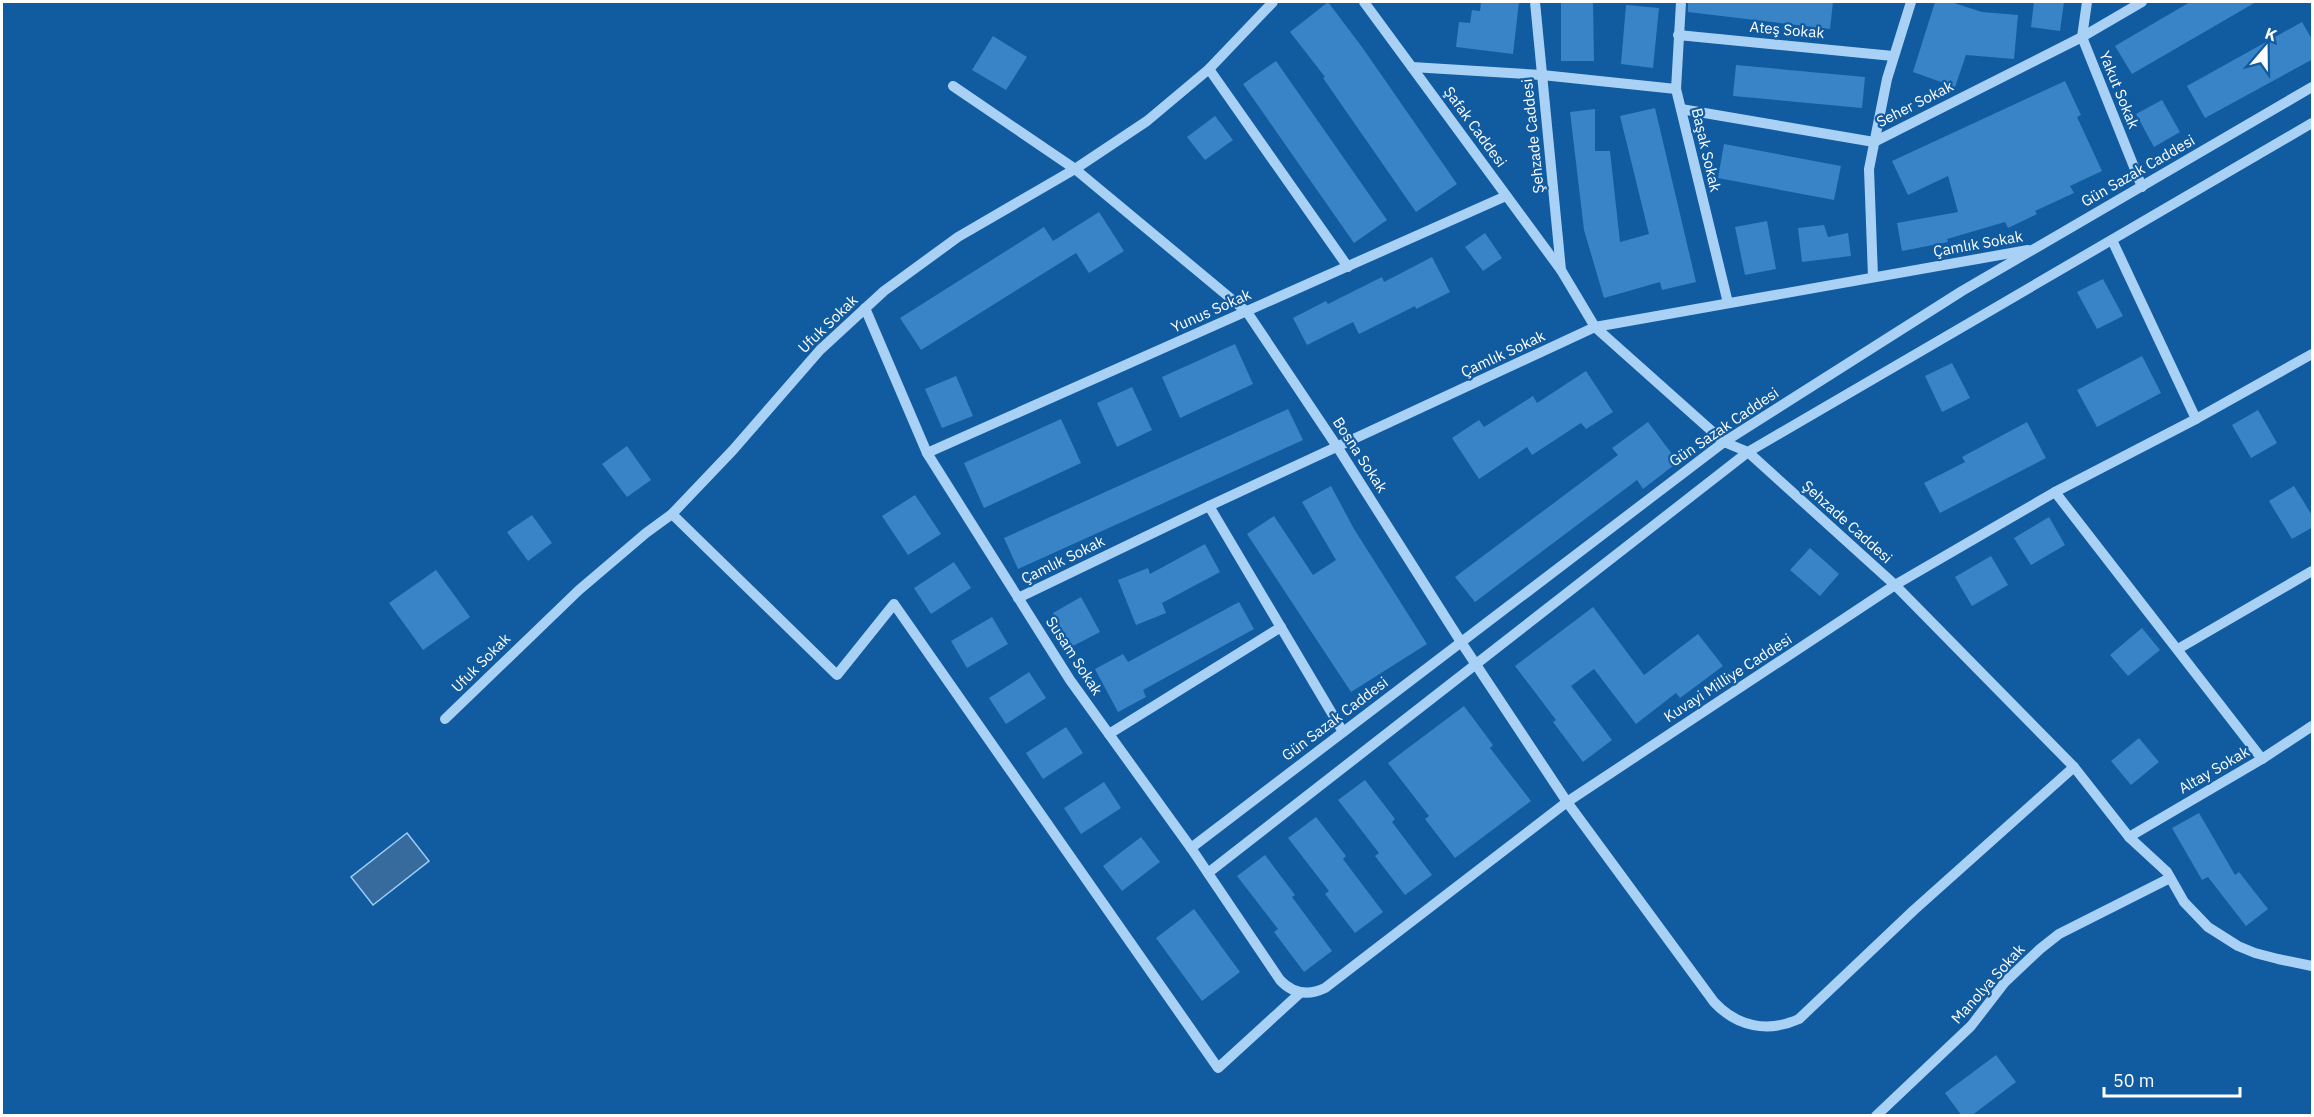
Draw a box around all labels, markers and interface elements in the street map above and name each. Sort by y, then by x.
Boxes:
street label: Ateş Sokak [1749,17,1825,42]
north arrow [2236,18,2296,78]
text: K [2262,23,2280,45]
street label: Yakut Sokak [2095,48,2144,132]
street label: Seher Sokak [1873,76,1956,131]
street label: Şehzade Caddesi [1517,78,1548,194]
street label: Şafak Caddesi [1440,83,1511,171]
street label: Başak Sokak [1688,106,1725,194]
street label: Gün Sazak Caddesi [2077,130,2198,211]
street label: Çamlık Sokak [1932,226,2024,261]
street label: Yunus Sokak [1168,284,1254,337]
street label: Ufuk Sokak [794,290,862,357]
street label: Çamlık Sokak [1458,326,1548,381]
street label: Gün Sazak Caddesi [1665,383,1782,470]
street label: Bosna Sokak [1329,413,1392,496]
street label: Şehzade Caddesi [1798,476,1896,567]
street label: Çamlık Sokak [1018,531,1108,588]
street label: Susam Sokak [1042,613,1107,699]
street label: Ufuk Sokak [447,629,514,696]
street label: Kuvayi Milliye Caddesi [1660,629,1795,726]
street label: Gün Sazak Caddesi [1278,672,1392,765]
street label: Altay Sokak [2175,742,2253,797]
street label: Manolya Sokak [1947,940,2028,1027]
scale bar [2104,1060,2240,1098]
text: 50 m [2113,1069,2155,1092]

